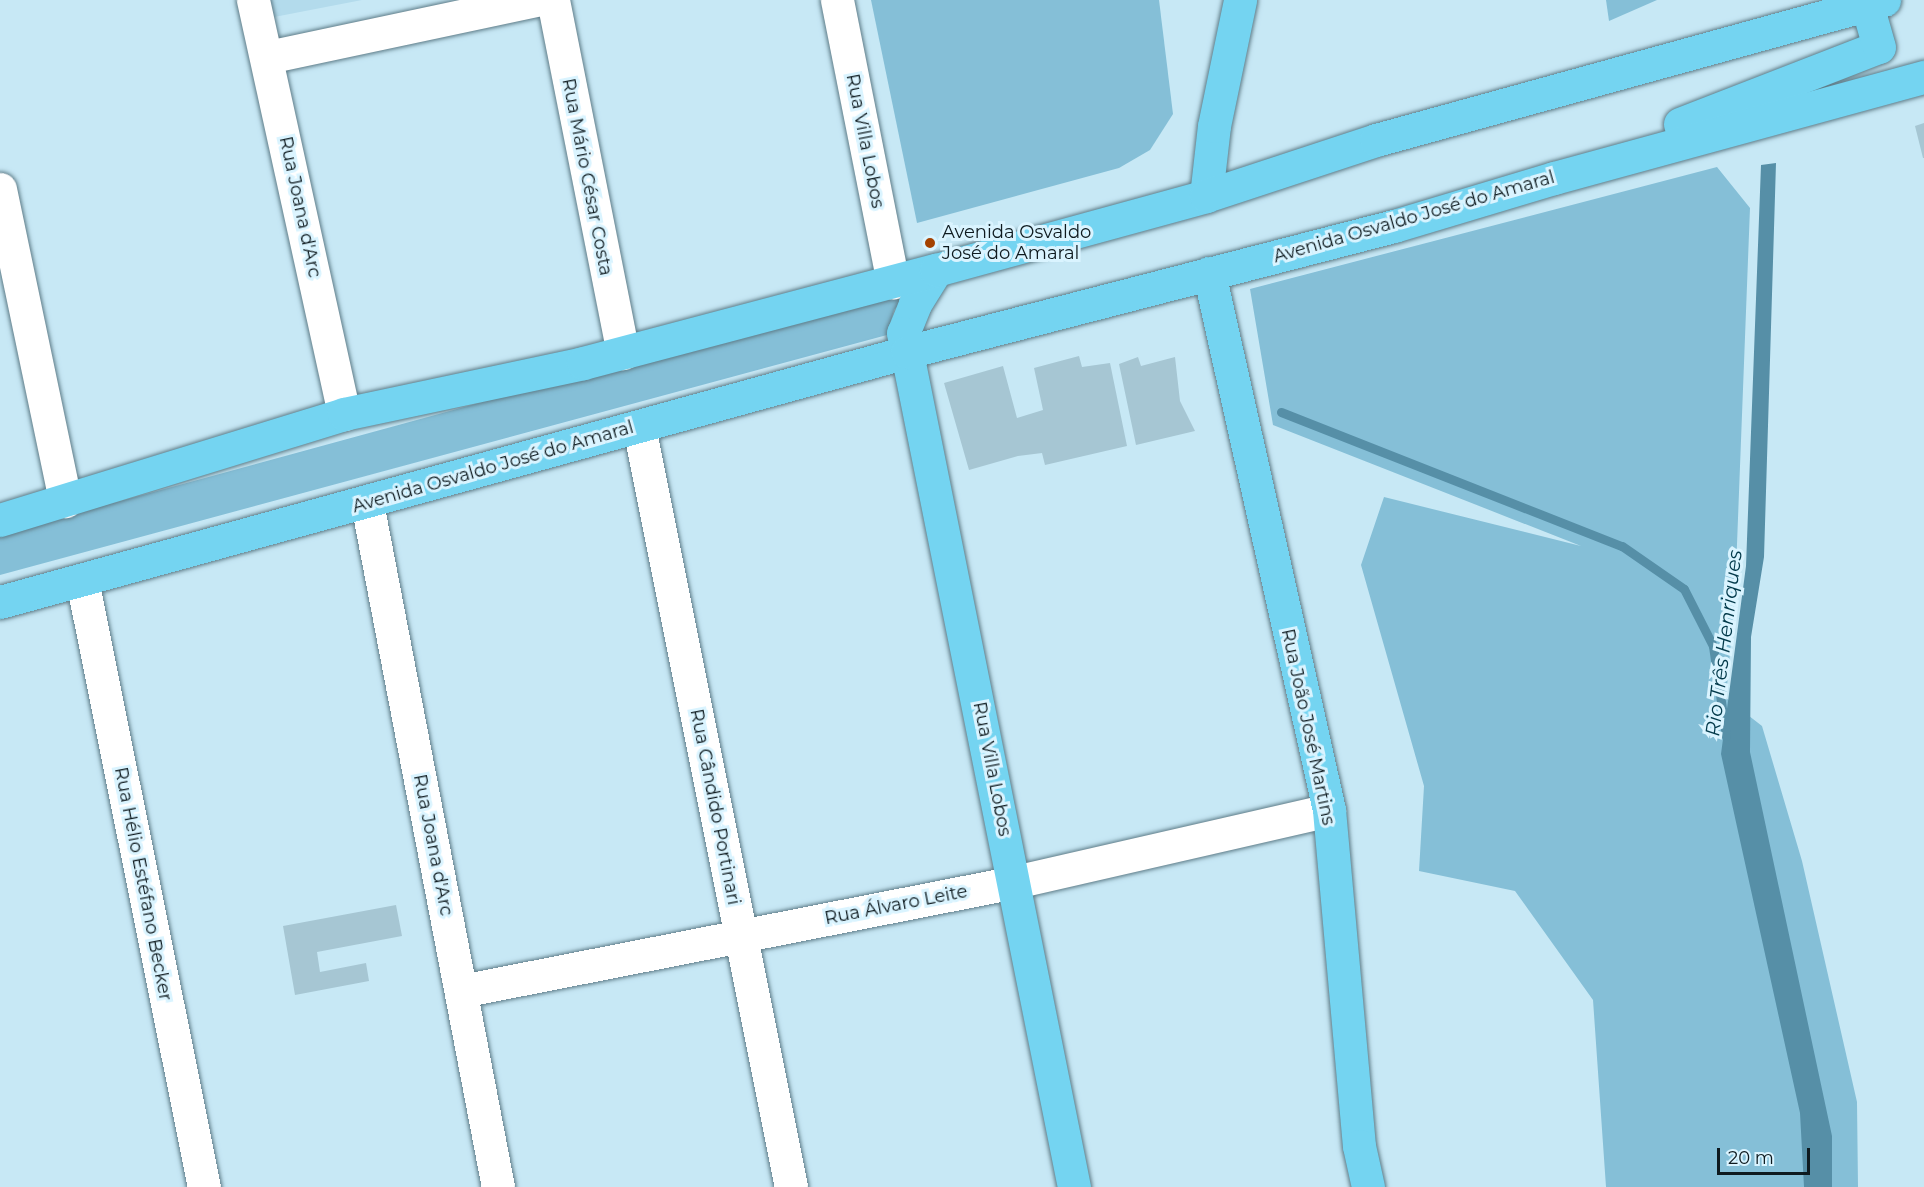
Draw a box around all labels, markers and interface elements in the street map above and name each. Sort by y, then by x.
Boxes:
street label: Rua Villa Lobos [841,72,889,210]
street label: Rua Mário César Costa [557,76,617,278]
street label: Rua Joana d'Arc [274,134,326,280]
street label: Avenida Osvaldo José do Amaral [1271,166,1557,268]
place label: Avenida Osvaldo José do Amaral [942,222,1091,264]
marker: Avenida Osvaldo José do Amaral [923,236,937,250]
street label: Avenida Osvaldo José do Amaral [350,416,636,518]
water label: Rio Três Henriques [1701,548,1747,738]
street label: Rua João José Martins [1277,627,1339,827]
street label: Rua Villa Lobos [968,700,1016,838]
street label: Rua Cândido Portinari [685,707,745,907]
street label: Rua Hélio Estéfano Becker [110,765,176,1003]
street label: Rua Joana d'Arc [409,772,457,918]
street label: Rua Álvaro Leite [823,881,969,929]
scale bar [1720,1136,1813,1174]
text: 20 m [1728,1147,1774,1169]

